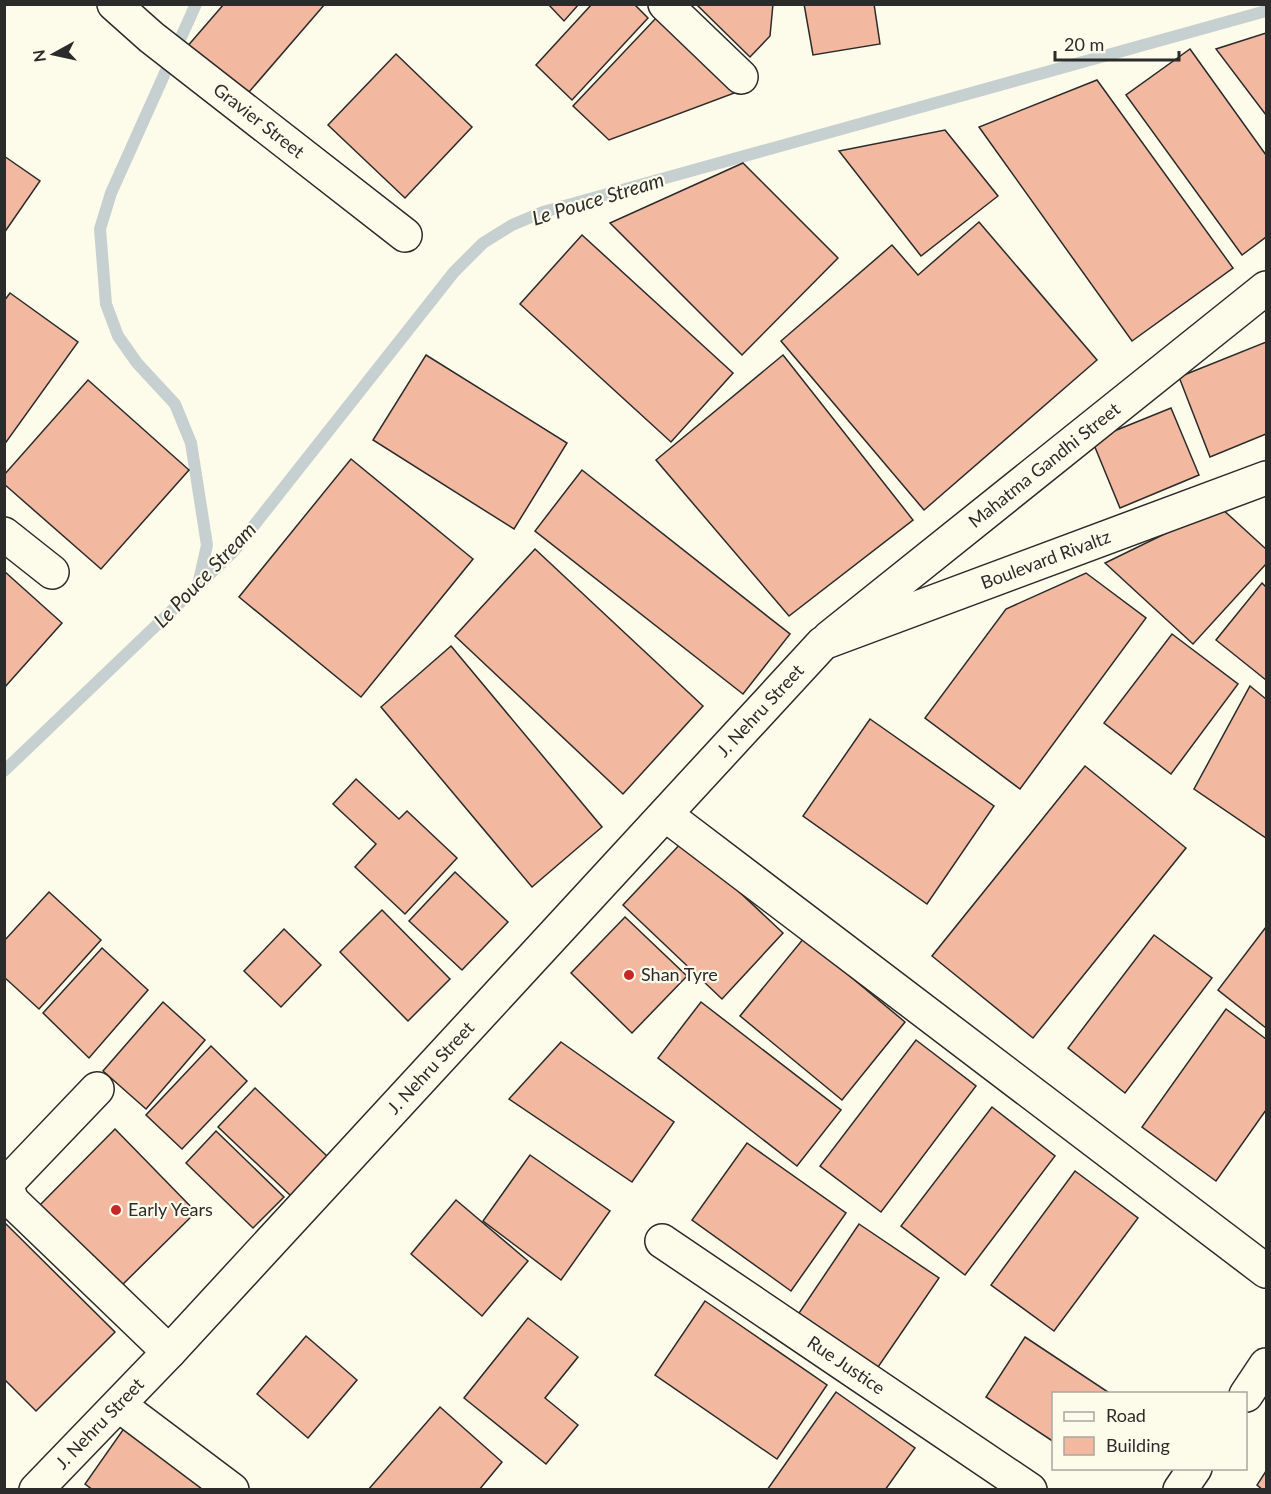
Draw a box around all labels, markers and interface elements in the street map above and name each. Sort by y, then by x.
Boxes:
north arrow [24,24,84,84]
scale bar [1055,24,1180,62]
text: 20 m [1064,33,1104,55]
text: N [28,49,49,64]
street label: Gravier Street [209,78,310,163]
water label: Le Pouce Stream [529,167,667,230]
street label: Mahatma Gandhi Street [964,397,1124,532]
water label: Le Pouce Stream [148,517,260,632]
street label: Boulevard Rivaltz [978,525,1113,593]
street label: J. Nehru Street [712,659,808,761]
place label: Shan Tyre [641,963,718,985]
marker: Shan Tyre [622,968,636,982]
street label: J. Nehru Street [382,1016,479,1118]
place label: Early Years [128,1198,213,1220]
marker: Early Years [109,1203,123,1217]
street label: Rue Justice [803,1331,889,1399]
street label: J. Nehru Street [50,1373,148,1473]
legend [1052,1392,1247,1470]
text: Road [1106,1404,1146,1426]
text: Building [1106,1434,1170,1456]

